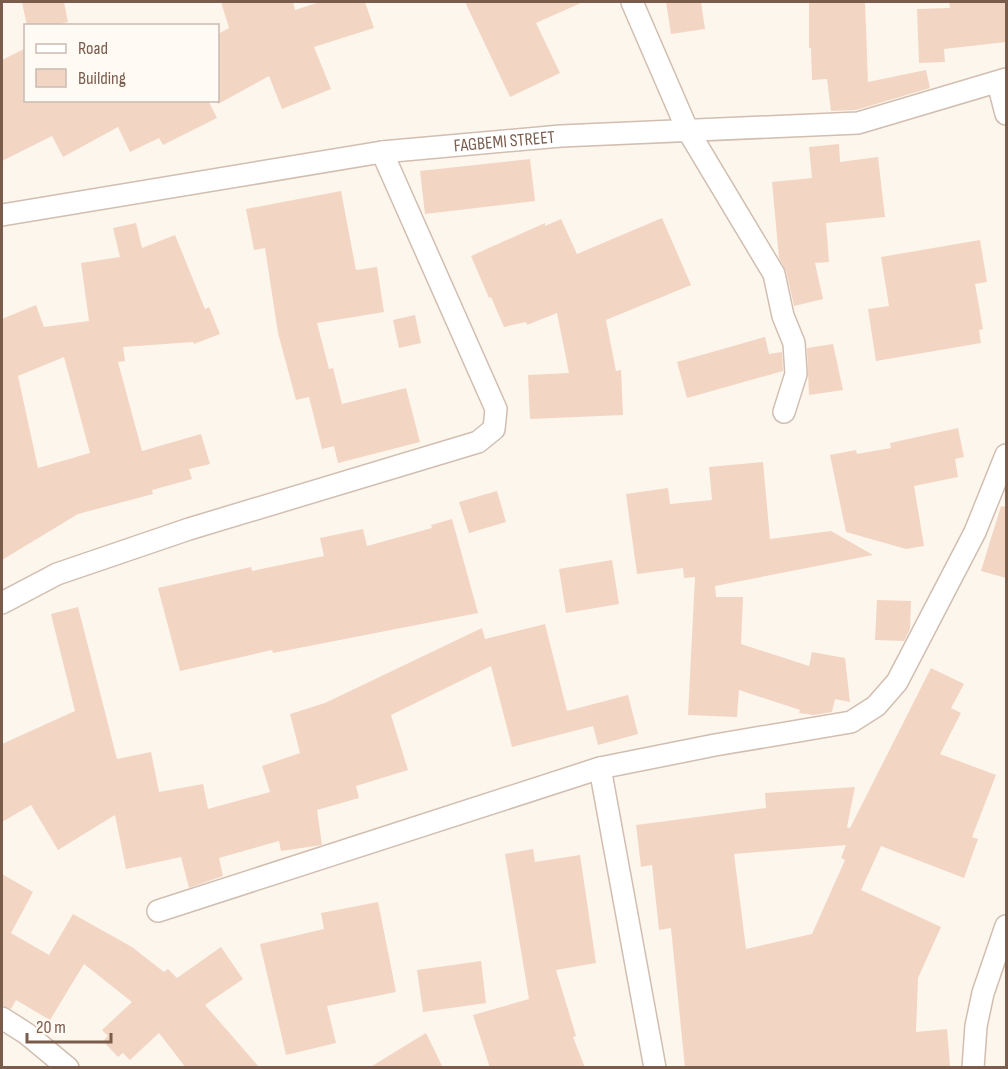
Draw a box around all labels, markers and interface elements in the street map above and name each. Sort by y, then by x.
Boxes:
legend [24,24,219,102]
text: Road [78,38,108,59]
text: Building [78,68,126,89]
street label: FAGBEMI STREET [453,127,556,157]
scale bar [27,1006,111,1044]
text: 20 m [36,1017,66,1038]

